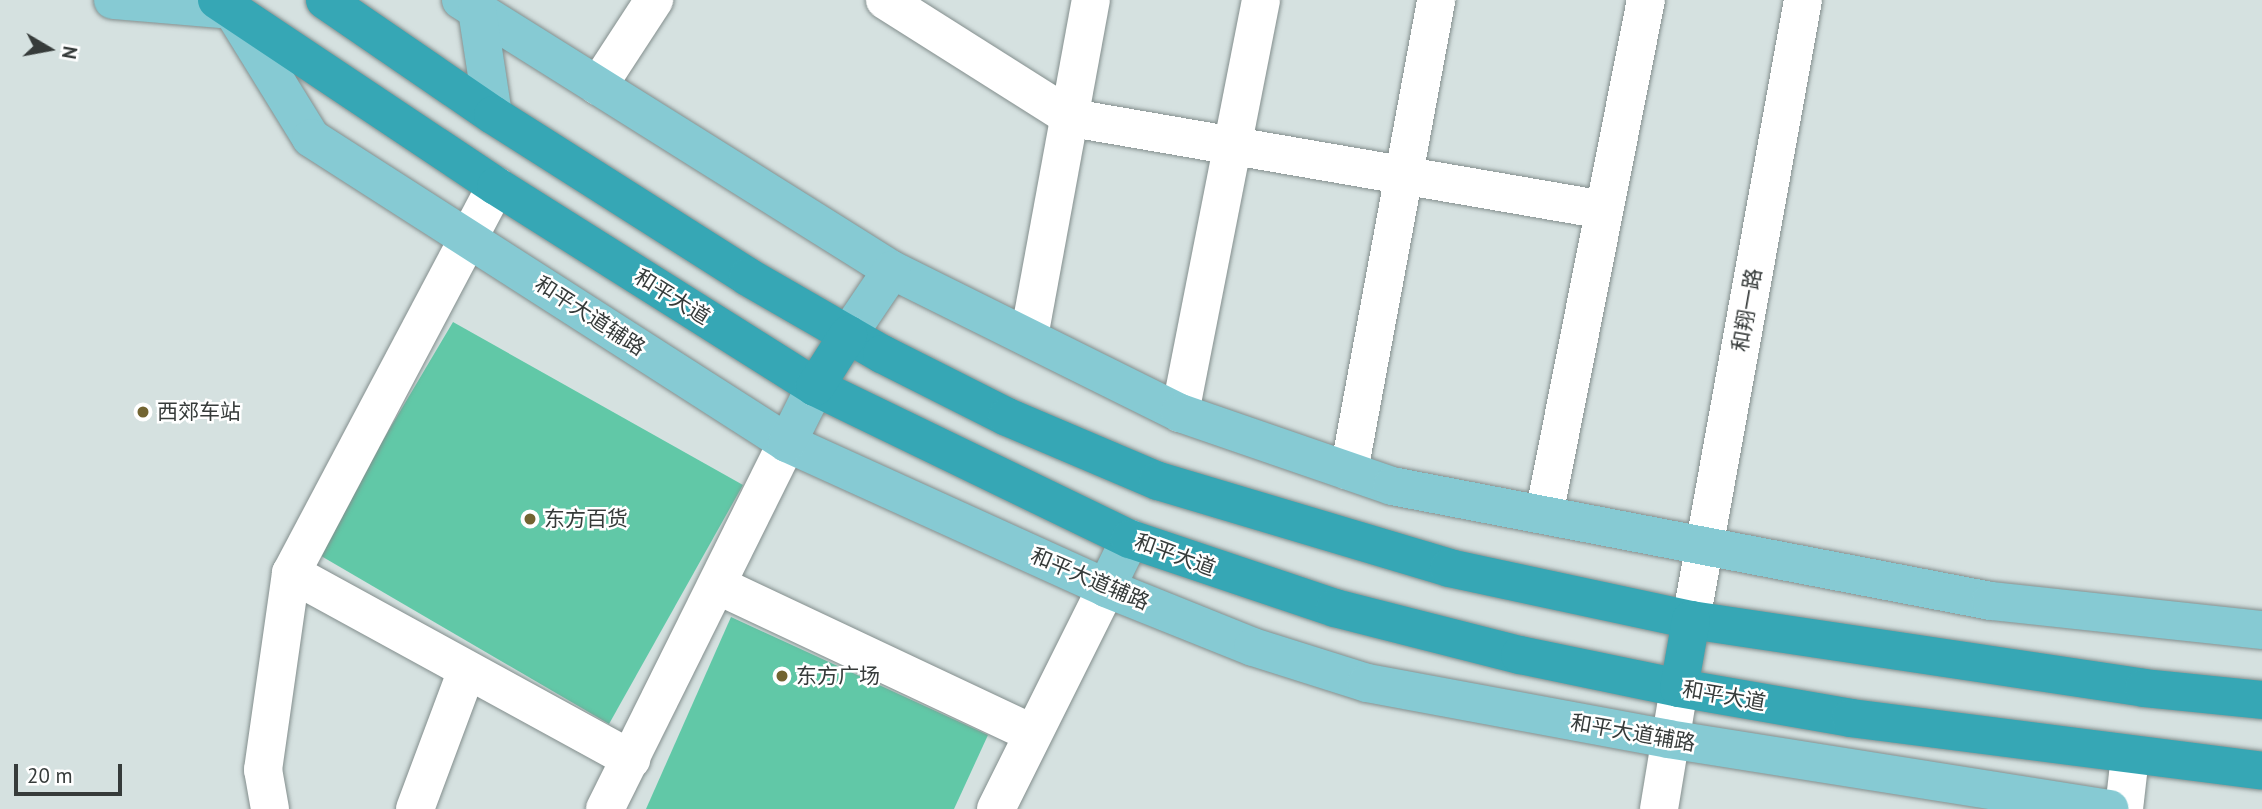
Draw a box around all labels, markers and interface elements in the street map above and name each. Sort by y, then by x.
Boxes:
north arrow [14,14,84,84]
text: N [57,44,83,61]
street label: 和平大道 [630,264,714,330]
street label: 和翔一路 [1727,266,1767,354]
street label: 和平大道辅路 [530,271,650,361]
place label: 西郊车站 [157,399,241,425]
marker: 西郊车站 [135,404,151,420]
place label: 东方百货 [544,506,628,532]
marker: 东方百货 [522,511,538,527]
street label: 和平大道 [1131,529,1219,581]
street label: 和平大道辅路 [1027,543,1153,615]
place label: 东方广场 [796,663,880,689]
marker: 东方广场 [774,668,790,684]
street label: 和平大道 [1680,676,1768,716]
street label: 和平大道辅路 [1569,710,1697,756]
scale bar [18,750,126,794]
text: 20 m [27,762,73,789]

